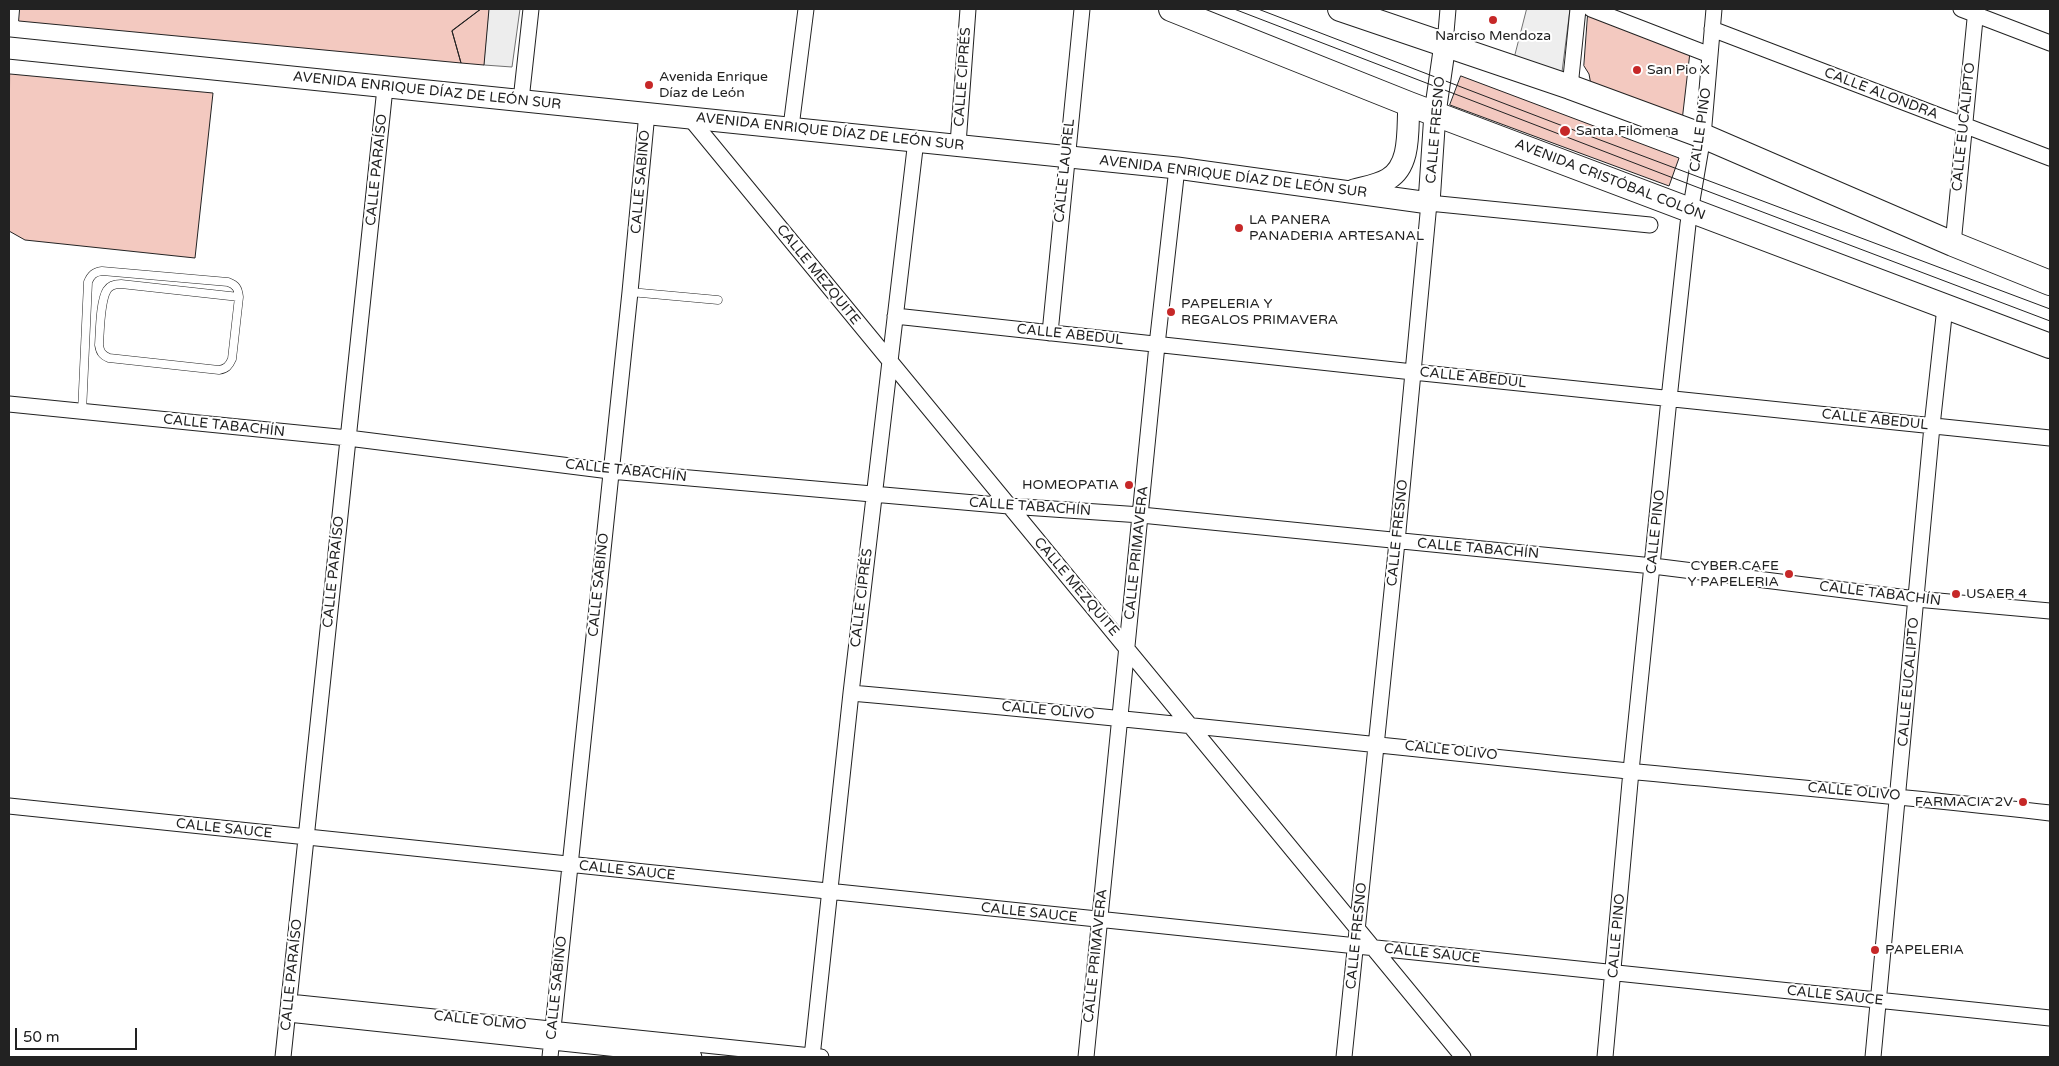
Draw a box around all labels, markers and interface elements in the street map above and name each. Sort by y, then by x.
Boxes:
marker: Narciso Mendoza [1487,14,1499,26]
street label: CALLE CIPRÉS [951,27,975,127]
place label: Narciso Mendoza [1435,28,1551,44]
place label: San Pio X [1647,62,1710,78]
street label: CALLE EUCALIPTO [1949,62,1979,192]
marker: San Pio X [1631,64,1643,76]
street label: CALLE ALONDRA [1822,64,1940,124]
street label: AVENIDA ENRIQUE DÍAZ DE LEÓN SUR [292,69,562,113]
place label: Avenida Enrique Díaz de León [659,69,768,102]
street label: CALLE FRESNO [1423,76,1449,184]
marker: Avenida Enrique Díaz de León [643,79,655,91]
street label: CALLE PINO [1687,87,1715,173]
street label: AVENIDA ENRIQUE DÍAZ DE LEÓN SUR [695,110,965,154]
street label: CALLE PARAÍSO [363,113,391,227]
street label: CALLE LAUREL [1051,118,1079,224]
place label: Santa Filomena [1576,123,1679,139]
marker: Santa Filomena [1558,124,1572,138]
street label: CALLE SABINO [628,129,654,235]
street label: AVENIDA CRISTÓBAL COLÓN [1512,136,1708,224]
street label: AVENIDA ENRIQUE DÍAZ DE LEÓN SUR [1098,152,1368,202]
place label: LA PANERA PANADERIA ARTESANAL [1249,212,1424,244]
street label: CALLE MEZQUITE [773,222,863,328]
marker: LA PANERA PANADERIA ARTESANAL [1233,222,1245,234]
place label: PAPELERIA Y REGALOS PRIMAVERA [1181,296,1338,328]
marker: PAPELERIA Y REGALOS PRIMAVERA [1165,306,1177,318]
street label: CALLE ABEDUL [1016,321,1124,349]
street label: CALLE ABEDUL [1419,364,1527,392]
street label: CALLE ABEDUL [1821,406,1929,434]
street label: CALLE TABACHÍN [162,411,286,441]
street label: CALLE TABACHÍN [564,456,688,486]
place label: HOMEOPATIA [1022,477,1119,493]
marker: HOMEOPATIA [1123,479,1135,491]
street label: CALLE FRESNO [1384,479,1412,587]
street label: CALLE PRIMAVERA [1122,485,1152,621]
street label: CALLE PINO [1643,489,1669,575]
street label: CALLE TABACHÍN [968,494,1092,520]
street label: CALLE PARAÍSO [320,515,348,629]
street label: CALLE SABINO [585,532,613,638]
street label: CALLE MEZQUITE [1030,534,1122,640]
street label: CALLE TABACHÍN [1416,535,1540,563]
street label: CALLE CIPRÉS [848,548,876,648]
place label: CYBER CAFE Y PAPELERIA [1687,558,1779,590]
marker: CYBER CAFE Y PAPELERIA [1783,568,1795,580]
street label: CALLE TABACHÍN [1818,578,1942,610]
place label: USAER 4 [1966,586,2027,602]
marker: USAER 4 [1950,588,1962,600]
street label: CALLE EUCALIPTO [1895,617,1923,747]
street label: CALLE OLIVO [1001,699,1095,723]
street label: CALLE OLIVO [1404,738,1498,764]
street label: CALLE OLIVO [1807,780,1901,804]
place label: FARMACIA 2V [1915,794,2013,810]
marker: FARMACIA 2V [2017,796,2029,808]
street label: CALLE SAUCE [175,816,273,842]
street label: CALLE SAUCE [578,858,676,884]
street label: CALLE FRESNO [1343,882,1371,990]
street label: CALLE PRIMAVERA [1081,888,1111,1024]
street label: CALLE PINO [1605,893,1629,979]
street label: CALLE SAUCE [980,900,1078,926]
street label: CALLE PARAÍSO [278,918,306,1032]
street label: CALLE SABINO [543,935,571,1041]
street label: CALLE SAUCE [1383,941,1481,967]
place label: PAPELERIA [1885,942,1964,958]
marker: PAPELERIA [1869,944,1881,956]
street label: CALLE SAUCE [1786,983,1884,1009]
street label: CALLE OLMO [433,1008,527,1034]
scale bar [18,1018,140,1050]
text: 50 m [23,1028,60,1046]

